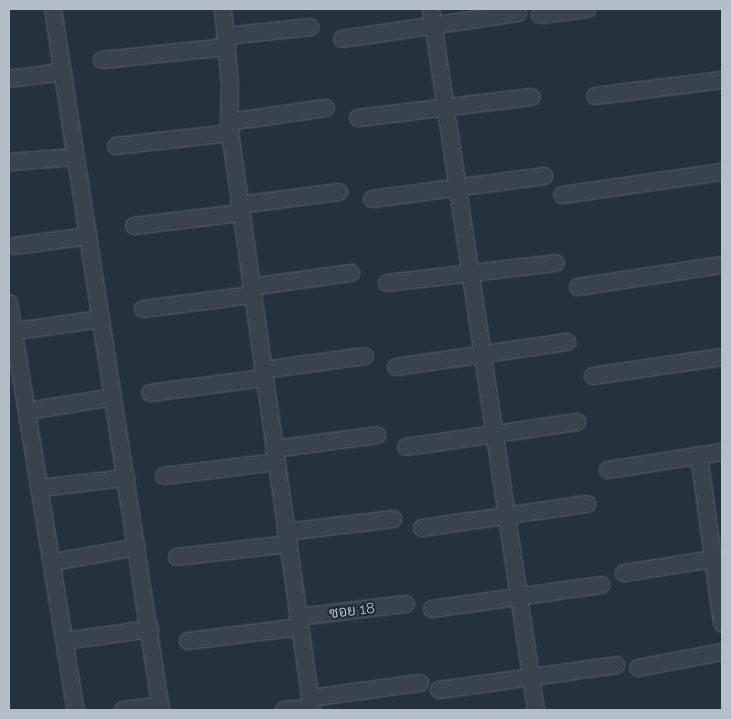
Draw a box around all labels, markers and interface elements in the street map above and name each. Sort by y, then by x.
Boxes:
street label: ซอย 18 [328,599,376,623]

